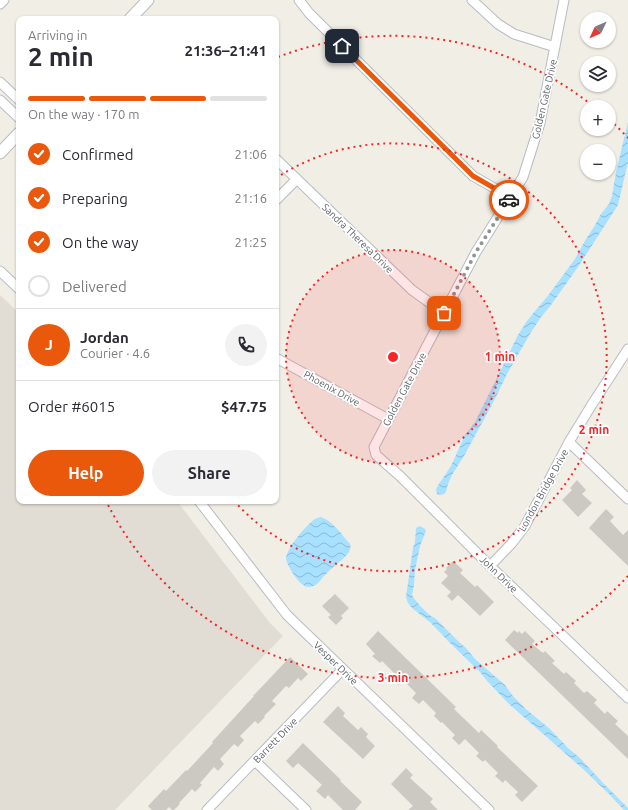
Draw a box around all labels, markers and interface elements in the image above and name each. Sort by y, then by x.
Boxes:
north arrow [580,12,616,48]
map controls [580,12,616,180]
text: Arriving in [28,28,87,42]
pin [325,29,359,63]
icon: home [331,35,353,57]
text: 2 min [28,42,94,71]
text: 21:36–21:41 [184,42,267,59]
button: layers [580,56,616,92]
street label: Golden Gate Drive [530,58,559,140]
button: + [580,100,616,136]
text: On the way · 170 m [28,107,140,121]
icon: check [28,143,50,165]
button: − [580,144,616,180]
text: Confirmed [62,146,134,163]
text: 21:06 [234,147,267,161]
courier [489,180,529,220]
icon: check [28,187,50,209]
icon: car [498,189,520,211]
text: Preparing [62,190,128,207]
text: 21:16 [234,191,267,205]
street label: Sandra Theresa Drive [320,202,396,275]
icon: check [28,231,50,253]
text: On the way [62,234,138,251]
text: 21:25 [234,235,267,249]
text: Delivered [62,278,127,295]
pin [427,296,461,330]
icon: bag [433,302,455,324]
button: phone [225,324,267,366]
text: Jordan [80,329,129,346]
text: J [45,336,53,353]
text: Courier · 4.6 [80,346,150,360]
centre of rings [386,350,400,364]
text: 1 min [485,350,515,363]
street label: Golden Gate Drive [380,351,428,428]
street label: Phoenix Drive [302,369,362,408]
text: Order #6015 [28,398,115,415]
text: $47.75 [221,398,267,415]
text: 2 min [579,423,609,436]
street label: London Bridge Drive [516,447,571,533]
button: Help [28,450,144,496]
button: Share [152,450,267,496]
street label: John Drive [478,554,520,595]
street label: Vesper Drive [311,640,360,687]
text: 3 min [378,671,408,684]
street label: Barrett Drive [251,716,300,765]

